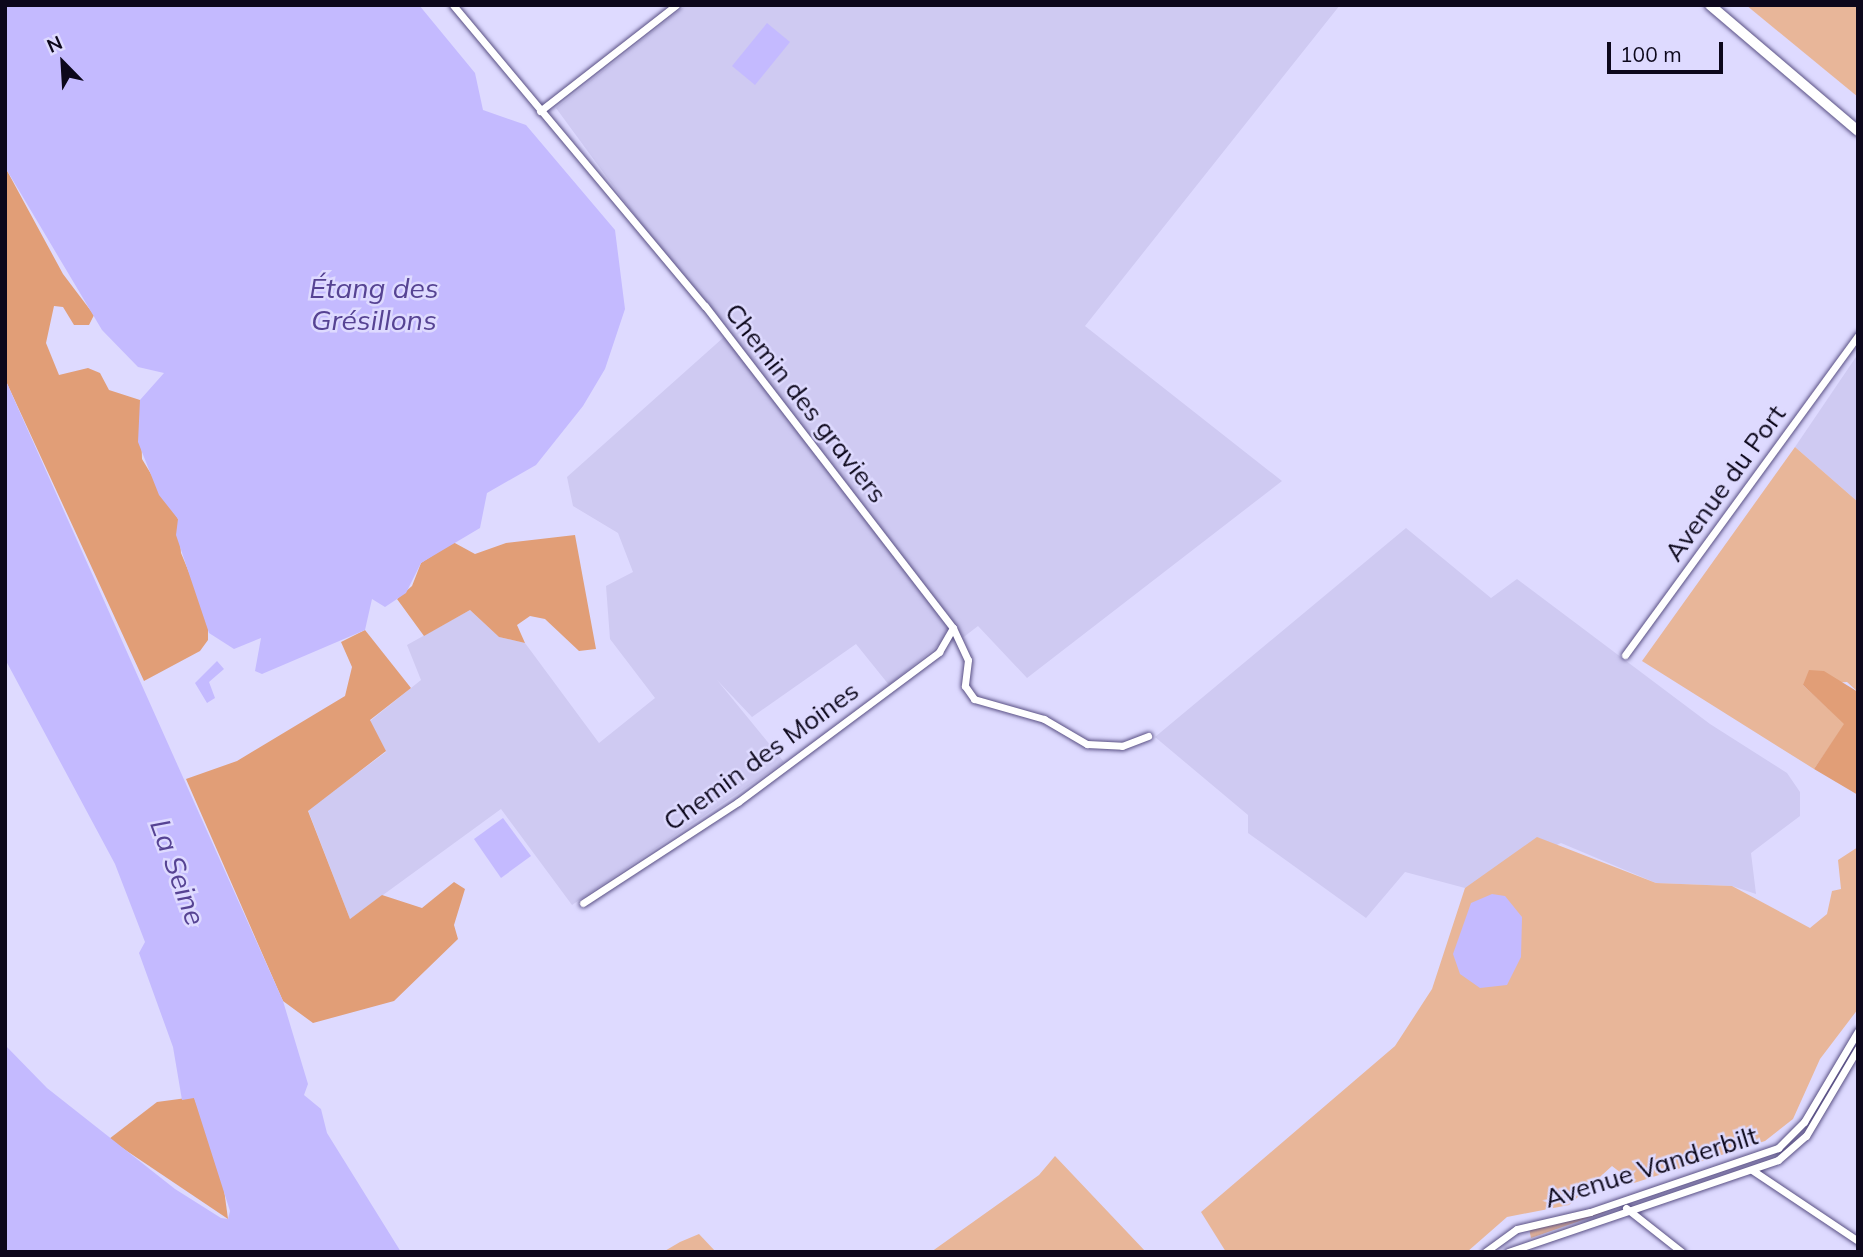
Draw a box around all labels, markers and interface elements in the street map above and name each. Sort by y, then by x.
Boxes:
north arrow [28,28,98,98]
scale bar [1611,28,1727,72]
text: N [43,30,66,58]
text: 100 m [1620,41,1682,67]
water label: Étang des Grésillons [309,271,439,337]
street label: Chemin des graviers [718,297,894,509]
street label: Avenue du Port [1658,399,1792,567]
street label: Chemin des Moines [657,675,865,837]
water label: La Seine [143,814,213,930]
street label: Avenue Vanderbilt [1541,1120,1761,1214]

